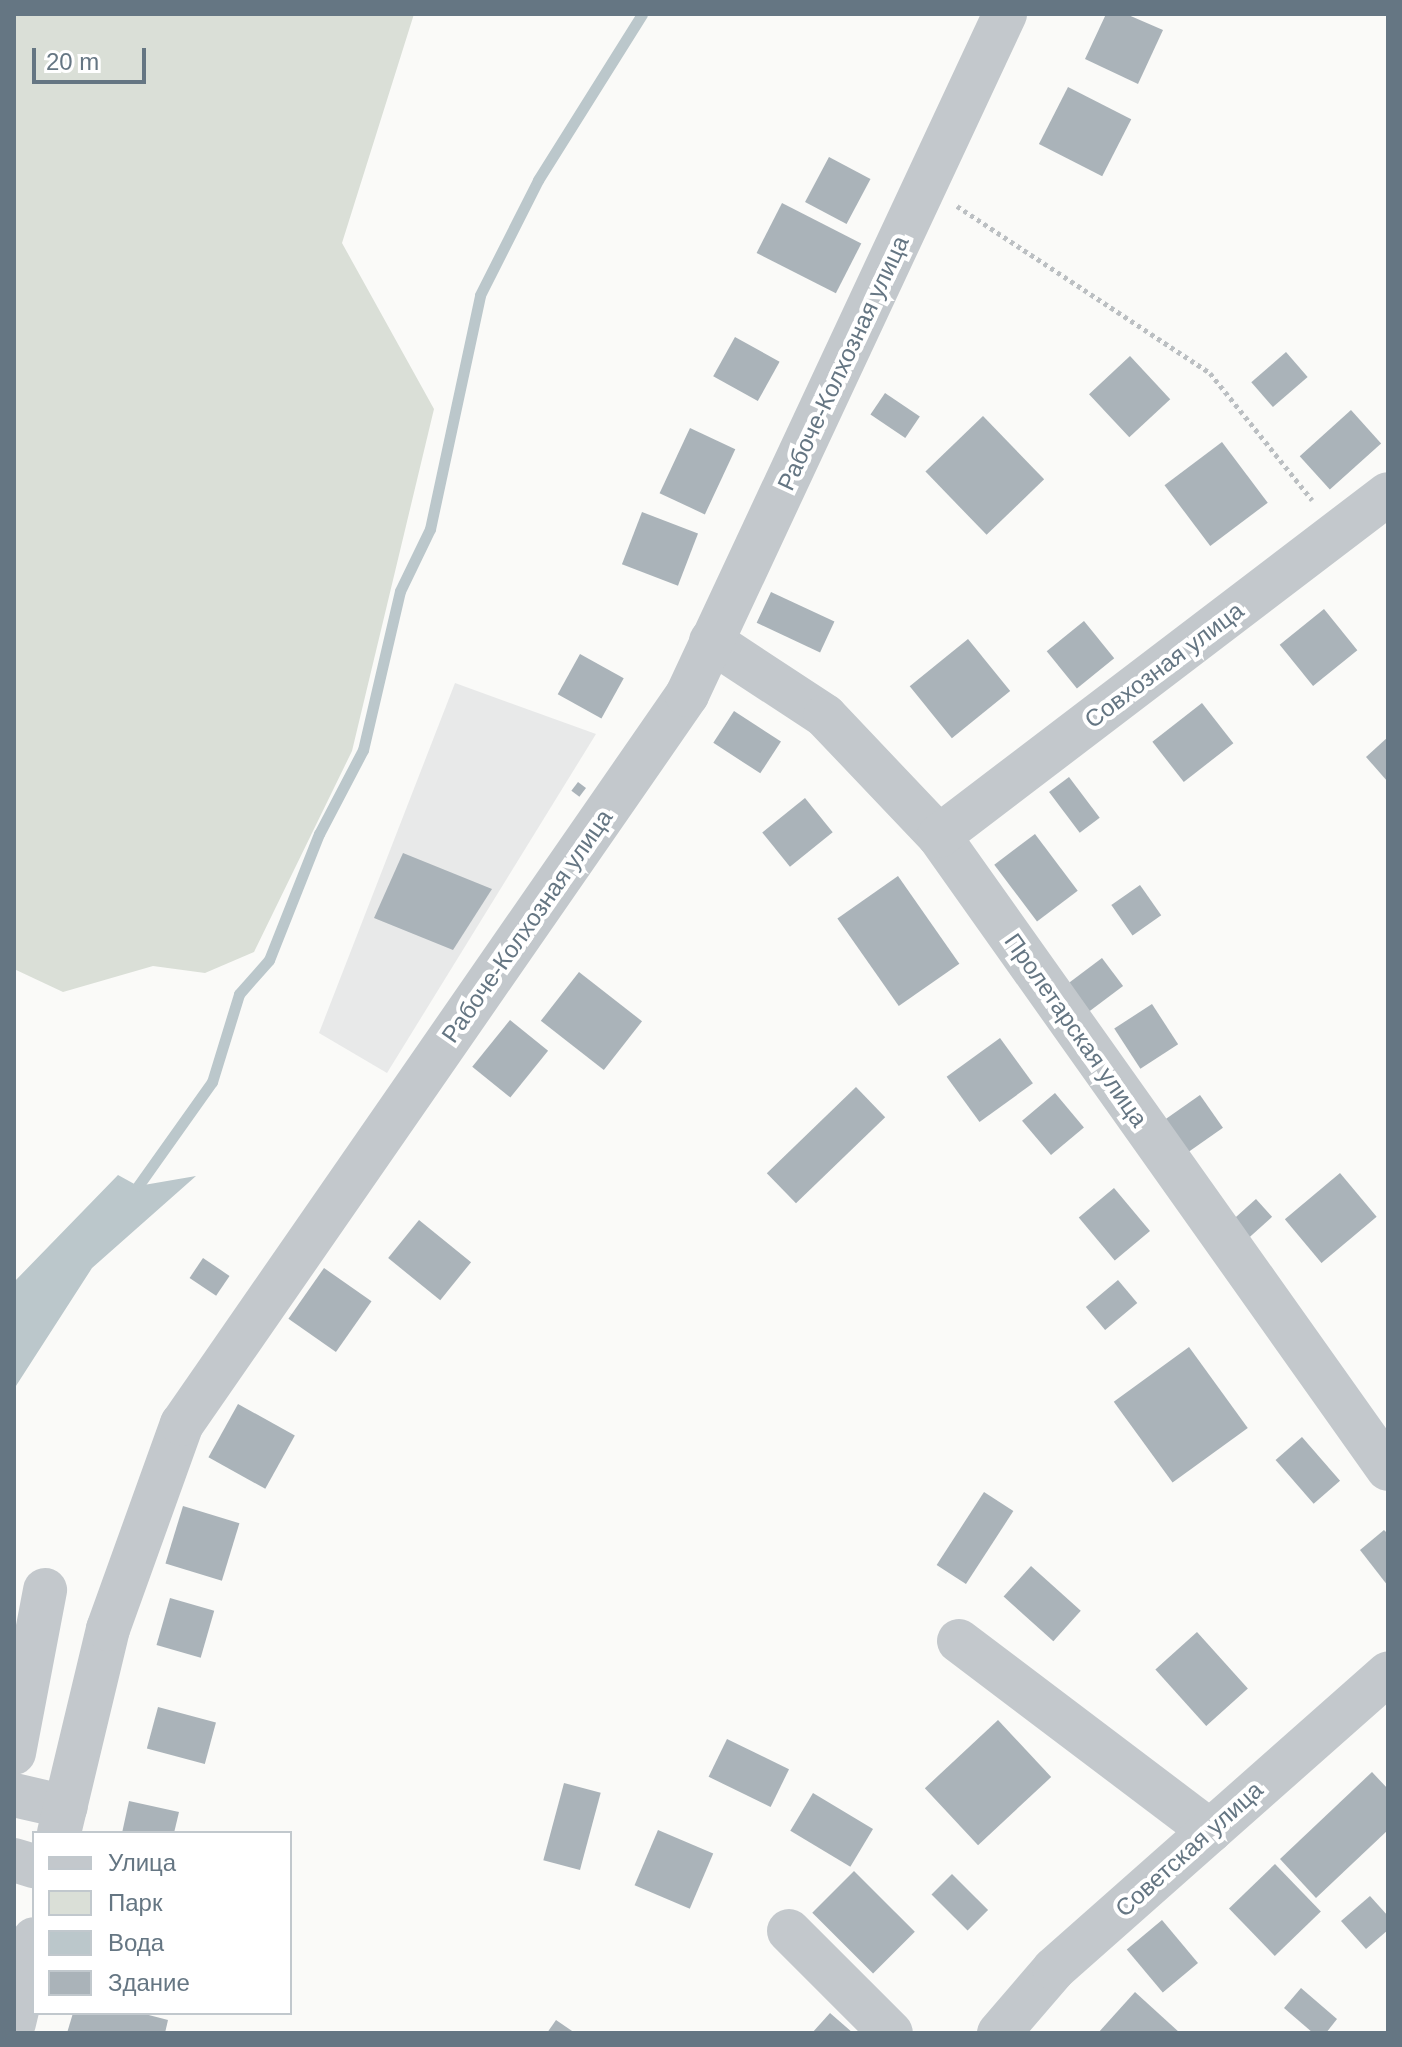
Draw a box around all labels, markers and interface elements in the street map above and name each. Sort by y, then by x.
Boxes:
scale bar [36,32,150,82]
text: 20 m [46,48,99,75]
street label: Рабоче-Колхозная улица [771,231,915,495]
street label: Совхозная улица [1079,596,1249,734]
street label: Рабоче-Колхозная улица [436,804,618,1048]
street label: Пролетарская улица [998,928,1154,1132]
street label: Советская улица [1109,1775,1269,1923]
legend [32,1831,292,2015]
text: Улица [108,1849,176,1876]
text: Парк [108,1889,162,1916]
text: Вода [108,1929,164,1956]
text: Здание [108,1969,190,1996]

